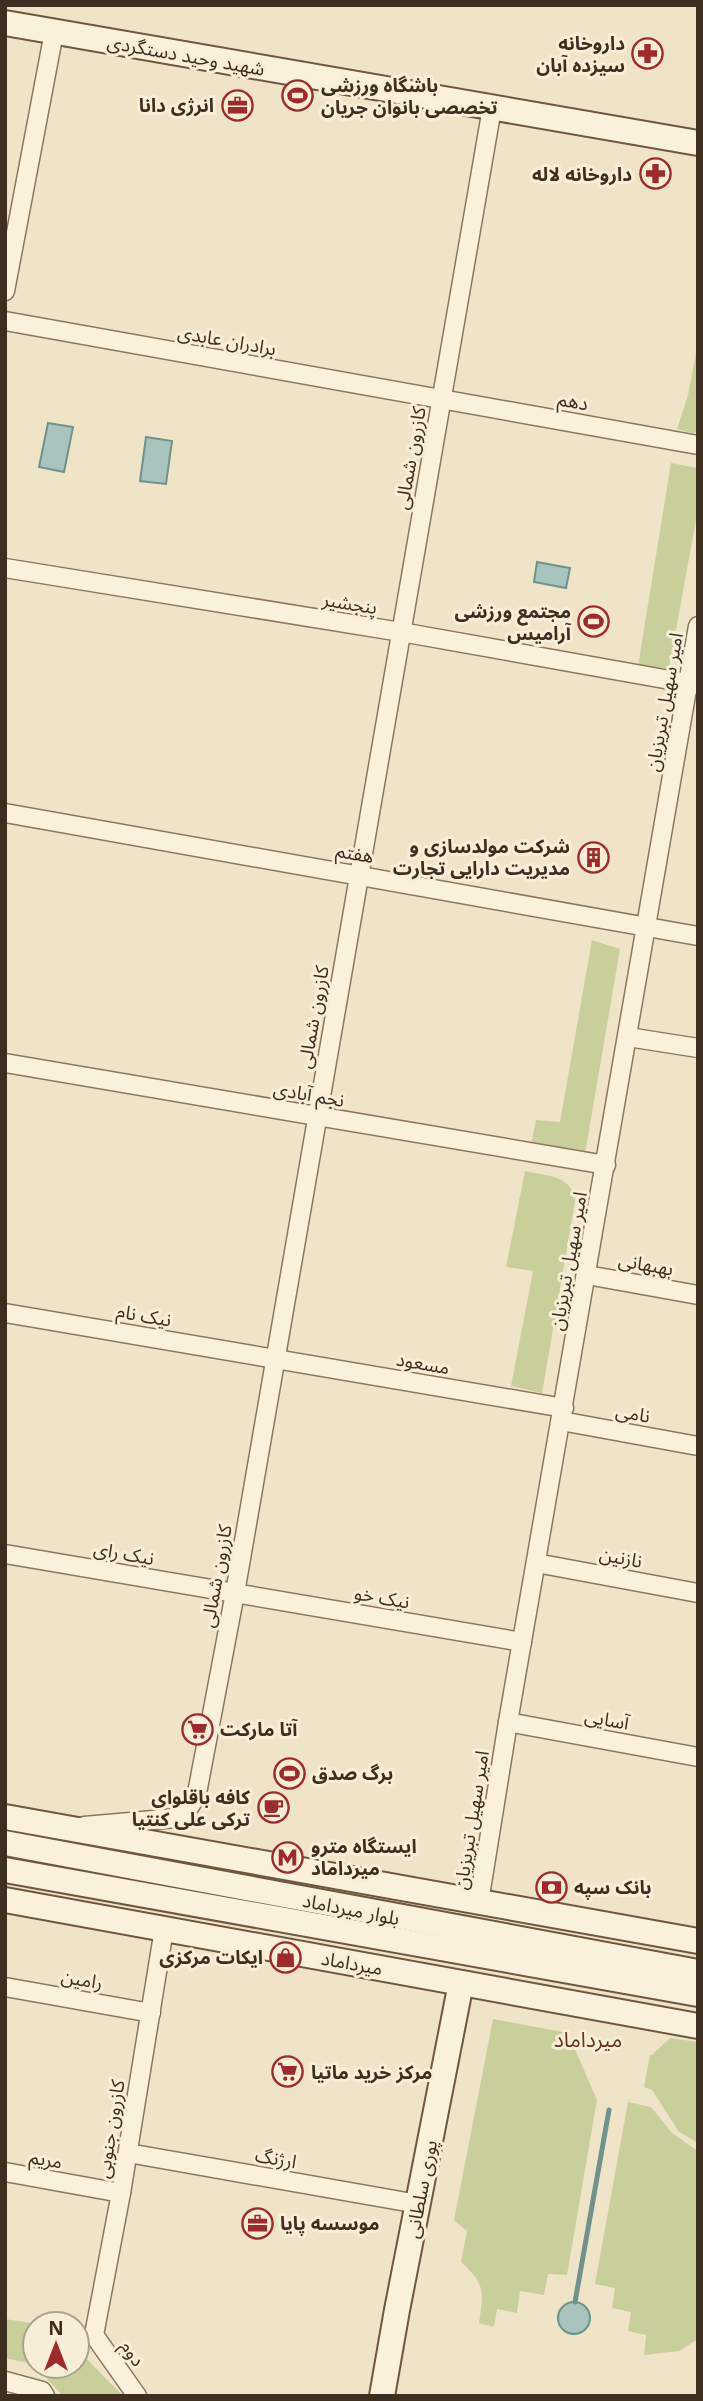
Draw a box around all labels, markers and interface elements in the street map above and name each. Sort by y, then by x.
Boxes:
street label: شهید وحید دستگردی [104,22,268,90]
place label: داروخانه سیزده آبان [536,24,625,86]
pharmacy icon: داروخانه سیزده آبان [631,37,665,71]
place label: باشگاه ورزشی تخصصی بانوان جریان [321,66,498,128]
sports icon: باشگاه ورزشی تخصصی بانوان جریان [281,79,315,113]
place label: انرژی دانا [139,86,214,126]
office icon: انرژی دانا [220,88,254,122]
place label: داروخانه لاله [532,155,632,195]
pharmacy icon: داروخانه لاله [638,157,672,191]
street label: برادران عابدی [174,313,279,369]
street label: دهم [554,380,591,424]
street label: کازرون شمالی [382,402,440,513]
street label: پنجشیر [319,580,380,628]
place label: مجتمع ورزشی آرامیس [454,592,572,654]
sports icon: مجتمع ورزشی آرامیس [577,605,611,639]
street label: امیر سهیل تبریزیان [633,630,697,775]
place label: شرکت مولدسازی و مدیریت دارایی تجارت [393,827,570,889]
street label: هفتم [333,831,377,877]
building icon: شرکت مولدسازی و مدیریت دارایی تجارت [576,840,610,874]
street label: کازرون شمالی [285,961,343,1072]
street label: نجم آبادی [270,1069,347,1121]
street label: امیر سهیل تبریزیان [537,1189,601,1334]
street label: بهبهانی [615,1240,677,1290]
street label: نیک نام [113,1291,175,1340]
street label: مسعود [393,1340,453,1388]
street label: نامی [612,1391,653,1437]
street label: کازرون شمالی [188,1520,246,1631]
street label: نیک رای [90,1529,157,1579]
street label: نازنین [596,1534,646,1582]
street label: نیک خو [351,1573,413,1623]
street label: آسایی [581,1696,634,1744]
place label: آتا مارکت [220,1710,298,1750]
supermarket icon: آتا مارکت [180,1712,214,1746]
street label: امیر سهیل تبریزیان [441,1748,503,1893]
place label: برگ صدق [312,1754,393,1794]
sports icon: برگ صدق [272,1756,306,1790]
place label: کافه باقلوای ترکی علی کنتیا [132,1778,250,1840]
cafe icon: کافه باقلوای ترکی علی کنتیا [256,1791,290,1825]
place label: ایستگاه مترو میرداماد [311,1827,417,1889]
metro station icon: ایستگاه مترو میرداماد [271,1840,305,1874]
place label: بانک سپه [574,1868,652,1908]
bank icon: بانک سپه [534,1870,568,1904]
street label: بلوار میرداماد [299,1881,403,1939]
place label: ایکات مرکزی [159,1938,263,1978]
street label: میرداماد [318,1939,386,1989]
shop icon: ایکات مرکزی [269,1940,303,1974]
street label: رامین [58,1957,106,2003]
district label: میرداماد [554,2018,622,2062]
place label: مرکز خرید ماتیا [311,2053,432,2093]
supermarket icon: مرکز خرید ماتیا [271,2055,305,2089]
street label: کازرون جنوبی [83,2076,139,2181]
street label: ارژنگ [252,2136,300,2182]
street label: پوری سلطانی [393,2136,451,2242]
street label: مریم [26,2137,66,2183]
place label: موسسه پایا [280,2204,380,2244]
office icon: موسسه پایا [240,2206,274,2240]
text: N [48,2309,64,2349]
north arrow [21,2310,91,2380]
street label: دوم [108,2331,156,2376]

